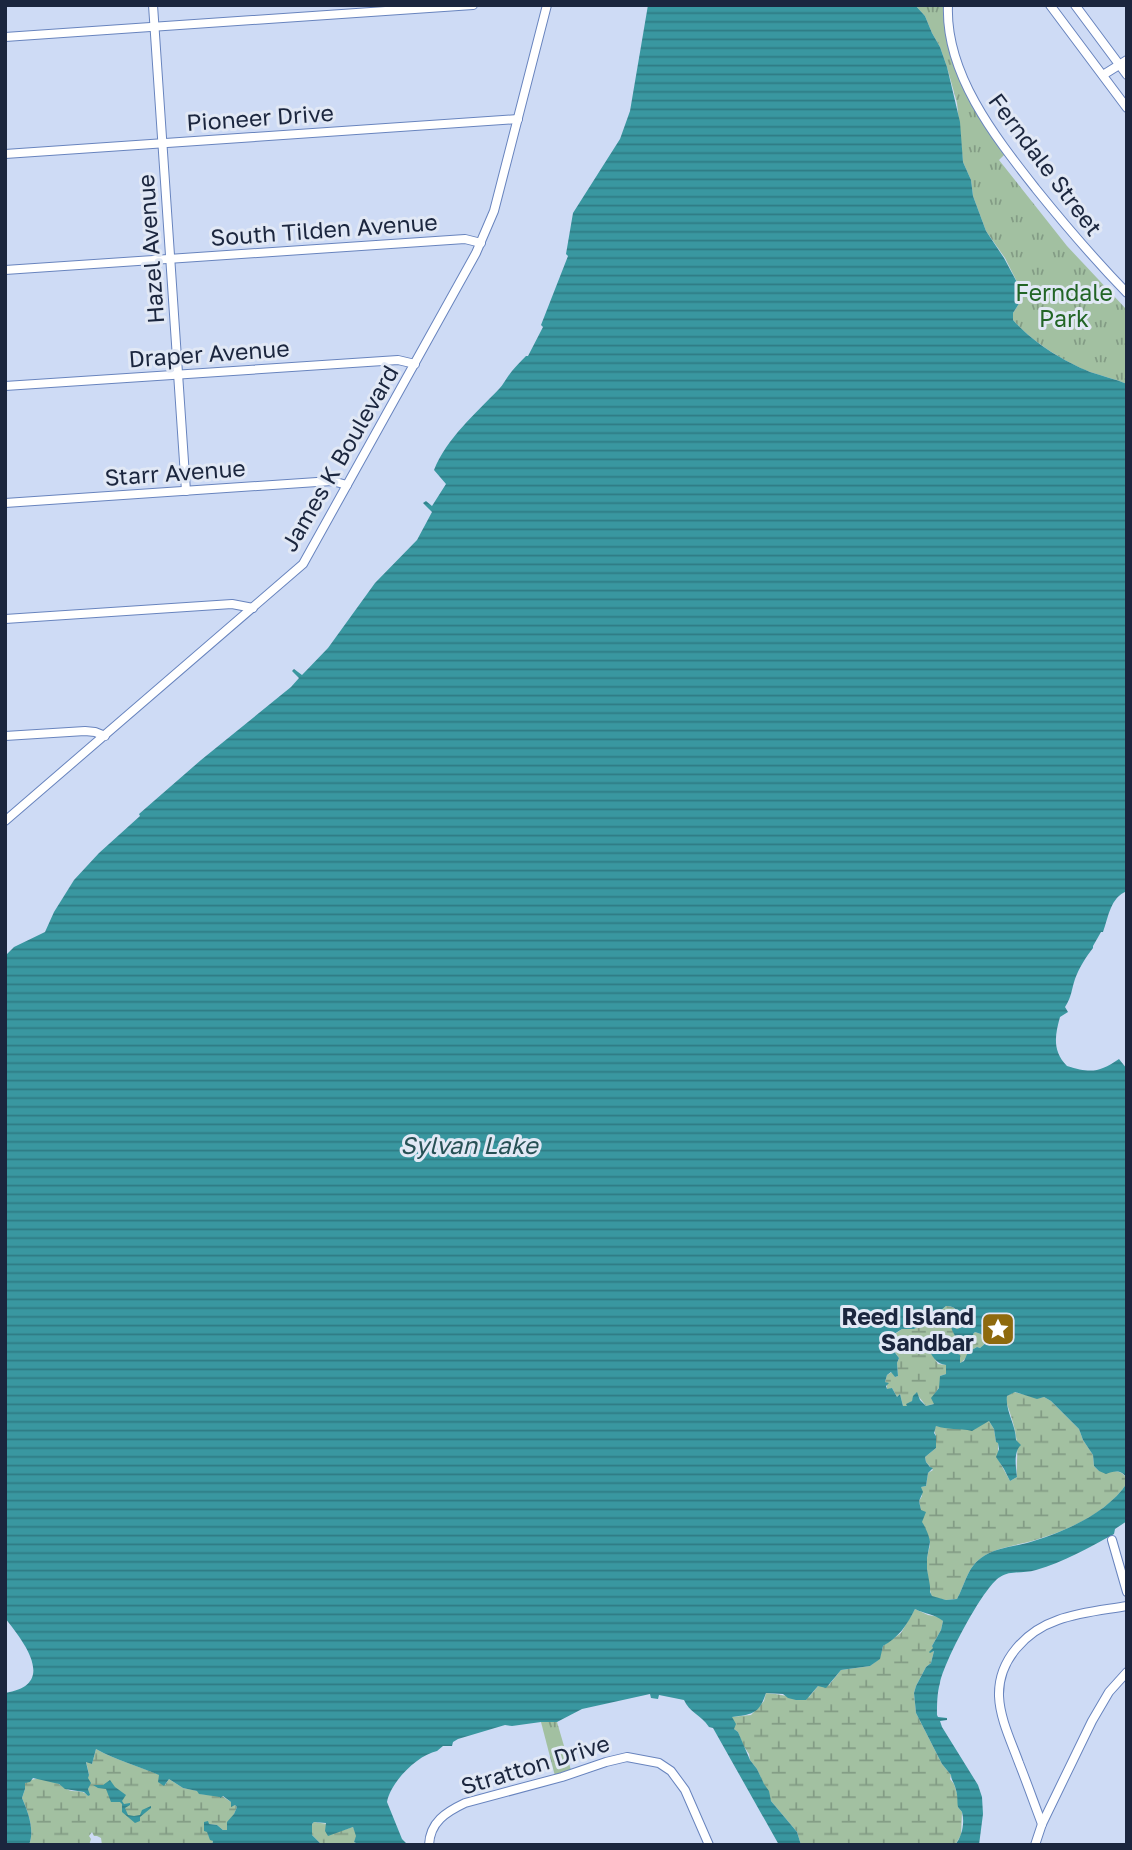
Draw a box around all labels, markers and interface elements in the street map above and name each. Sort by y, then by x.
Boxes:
street label: Ferndale Street [983,87,1109,241]
street label: Pioneer Drive [185,98,335,136]
street label: Hazel Avenue [131,173,169,325]
street label: South Tilden Avenue [209,207,439,251]
park label: Ferndale Park [1015,278,1113,332]
street label: Draper Avenue [128,333,290,373]
street label: James K Boulevard [274,360,404,556]
street label: Starr Avenue [104,453,246,491]
water label: Sylvan Lake [400,1130,540,1160]
place label: Reed Island Sandbar [842,1302,974,1356]
place icon: Reed Island Sandbar [979,1310,1017,1348]
street label: Stratton Drive [457,1728,613,1800]

